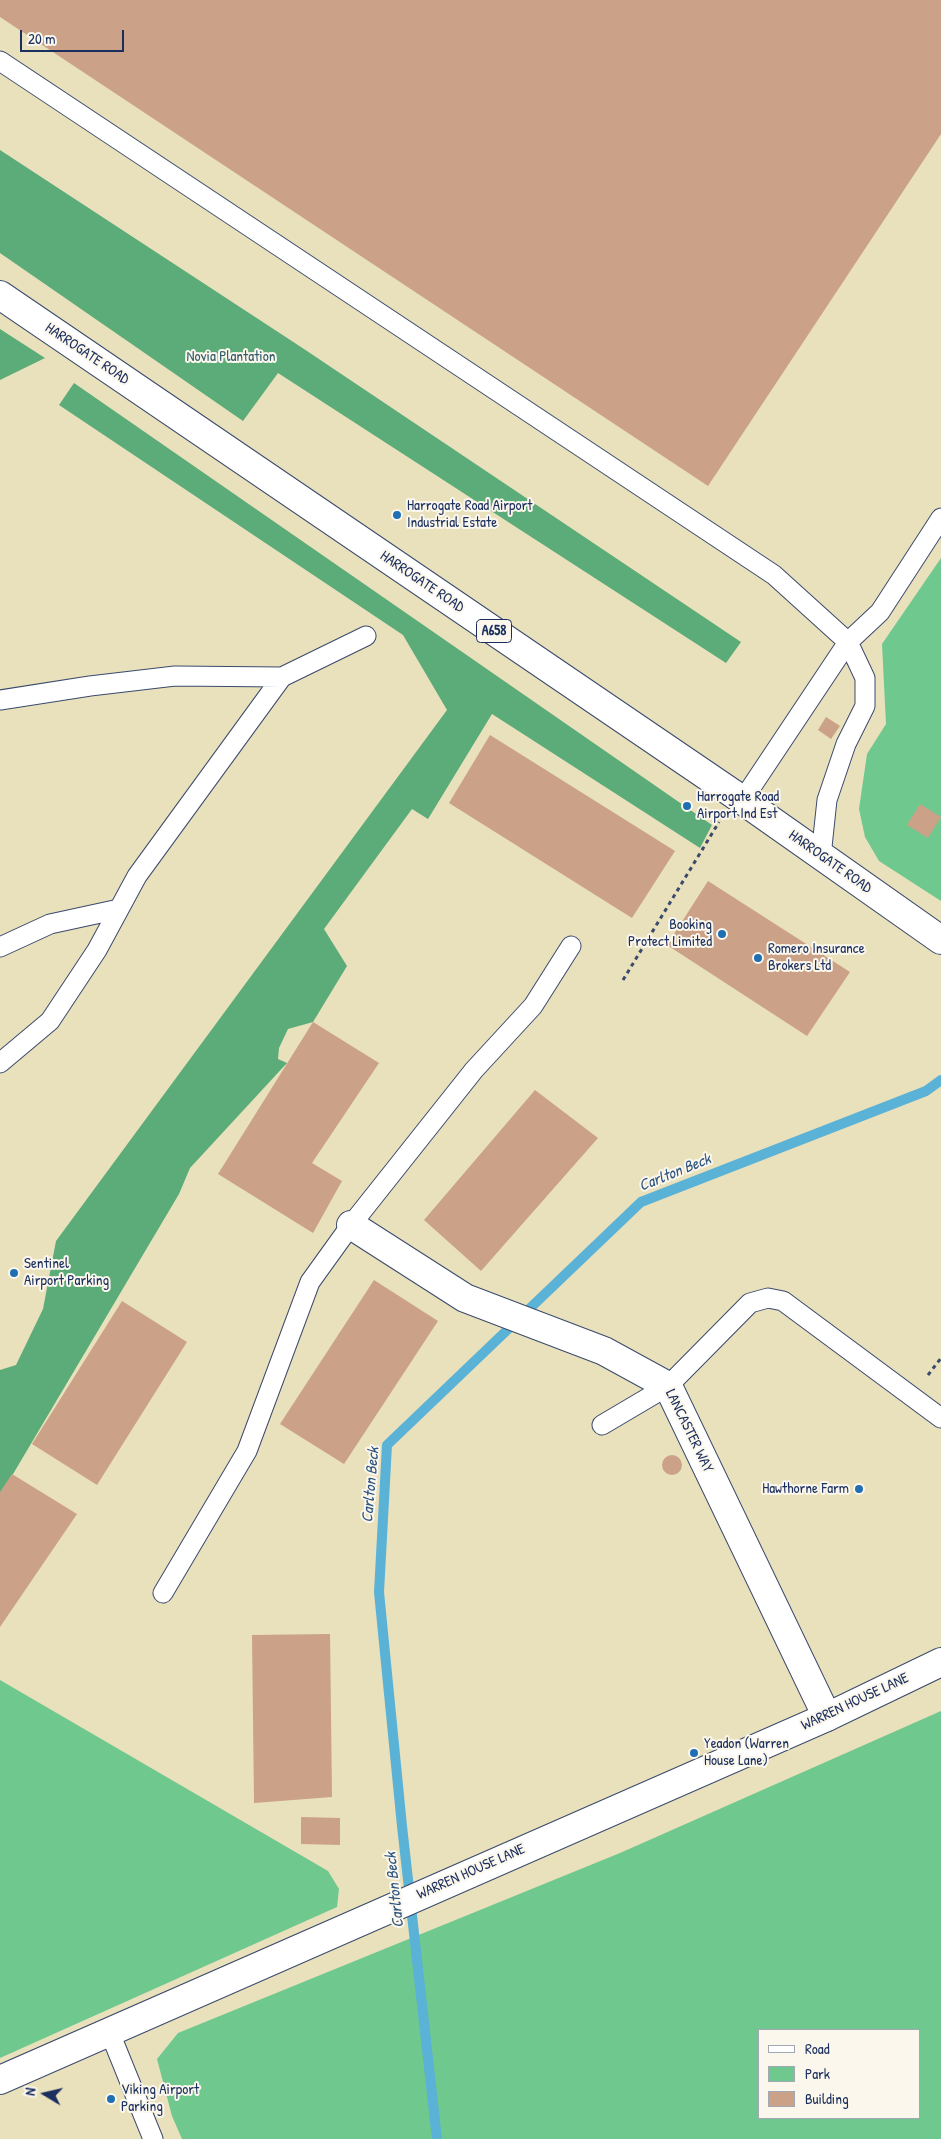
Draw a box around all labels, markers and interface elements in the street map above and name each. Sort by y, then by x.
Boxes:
scale bar [22,20,126,52]
text: 20 m [28,28,55,49]
street label: HARROGATE ROAD [42,319,132,389]
park label: Novia Plantation [187,348,275,366]
place label: Harrogate Road Airport Industrial Estate [407,497,533,532]
marker: Harrogate Road Airport Industrial Estate [391,509,403,521]
street label: HARROGATE ROAD [377,547,467,617]
road number: A658 [476,620,512,642]
place label: Harrogate Road Airport Ind Est [697,788,779,823]
marker: Harrogate Road Airport Ind Est [681,800,693,812]
street label: HARROGATE ROAD [785,827,875,897]
place label: Booking Protect Limited [628,916,712,951]
marker: Booking Protect Limited [716,928,728,940]
place label: Romero Insurance Brokers Ltd [768,940,865,975]
marker: Romero Insurance Brokers Ltd [752,952,764,964]
water label: Carlton Beck [636,1150,714,1196]
place label: Sentinel Airport Parking [24,1255,109,1290]
marker: Sentinel Airport Parking [8,1267,20,1279]
street label: LANCASTER WAY [661,1386,717,1476]
water label: Carlton Beck [358,1446,384,1524]
place label: Hawthorne Farm [762,1480,849,1498]
marker: Hawthorne Farm [853,1483,865,1495]
street label: WARREN HOUSE LANE [798,1669,912,1735]
place label: Yeadon (Warren House Lane) [704,1735,789,1770]
marker: Yeadon (Warren House Lane) [688,1747,700,1759]
street label: WARREN HOUSE LANE [414,1840,528,1904]
water label: Carlton Beck [381,1851,409,1929]
legend [758,2029,921,2119]
text: Road [805,2038,830,2059]
text: Park [805,2063,830,2084]
north arrow [20,2069,70,2119]
place label: Viking Airport Parking [121,2081,199,2116]
text: N [20,2086,40,2097]
text: Building [805,2088,849,2109]
marker: Viking Airport Parking [105,2093,117,2105]

